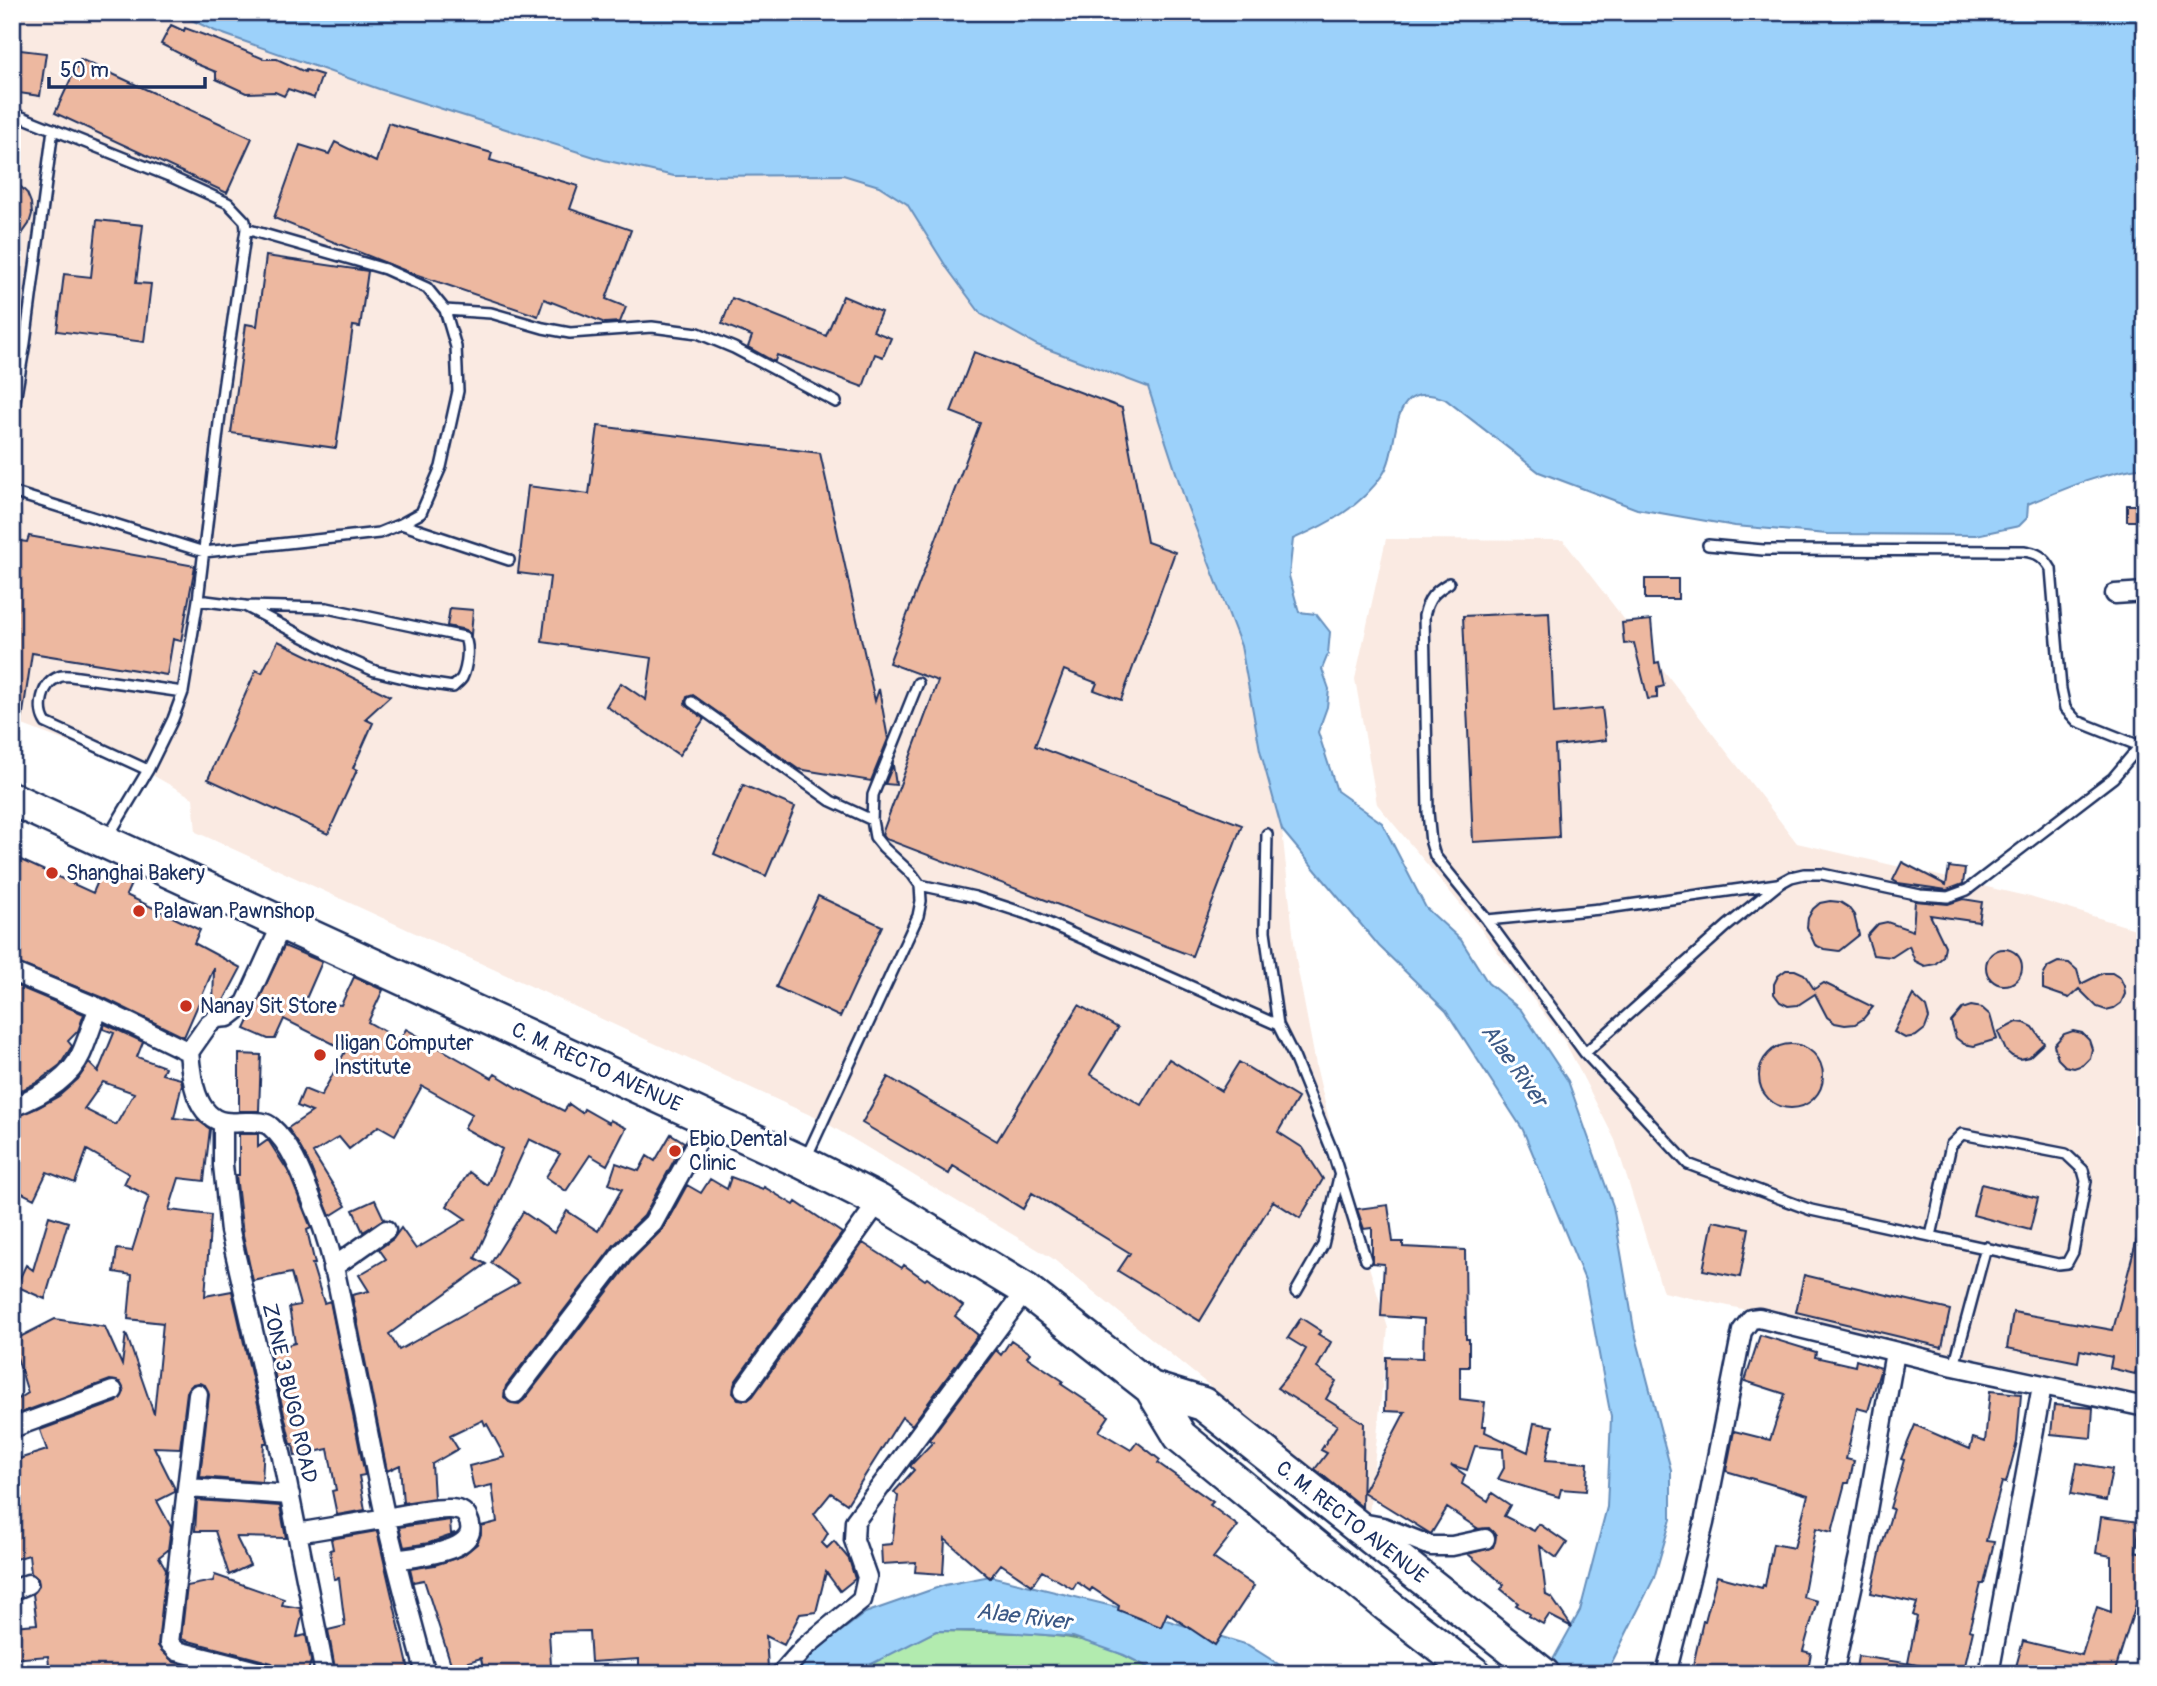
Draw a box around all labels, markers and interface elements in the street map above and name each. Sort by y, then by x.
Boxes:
scale bar [49,46,205,90]
text: 50 m [60,57,109,84]
place label: Shanghai Bakery [66,860,205,887]
marker: Shanghai Bakery [44,865,60,881]
place label: Palawan Pawnshop [153,898,315,925]
marker: Palawan Pawnshop [131,903,147,919]
place label: Nanay Sit Store [200,993,338,1020]
marker: Nanay Sit Store [178,998,194,1014]
street label: C. M. RECTO AVENUE [507,1016,686,1119]
water label: Alae River [1475,1018,1556,1115]
place label: Iligan Computer Institute [334,1030,474,1081]
marker: Iligan Computer Institute [312,1047,328,1063]
place label: Ebio Dental Clinic [689,1126,788,1177]
marker: Ebio Dental Clinic [667,1143,683,1159]
street label: ZONE 3 BUGO ROAD [256,1301,323,1486]
street label: C. M. RECTO AVENUE [1270,1455,1433,1590]
water label: Alae River [975,1596,1076,1637]

